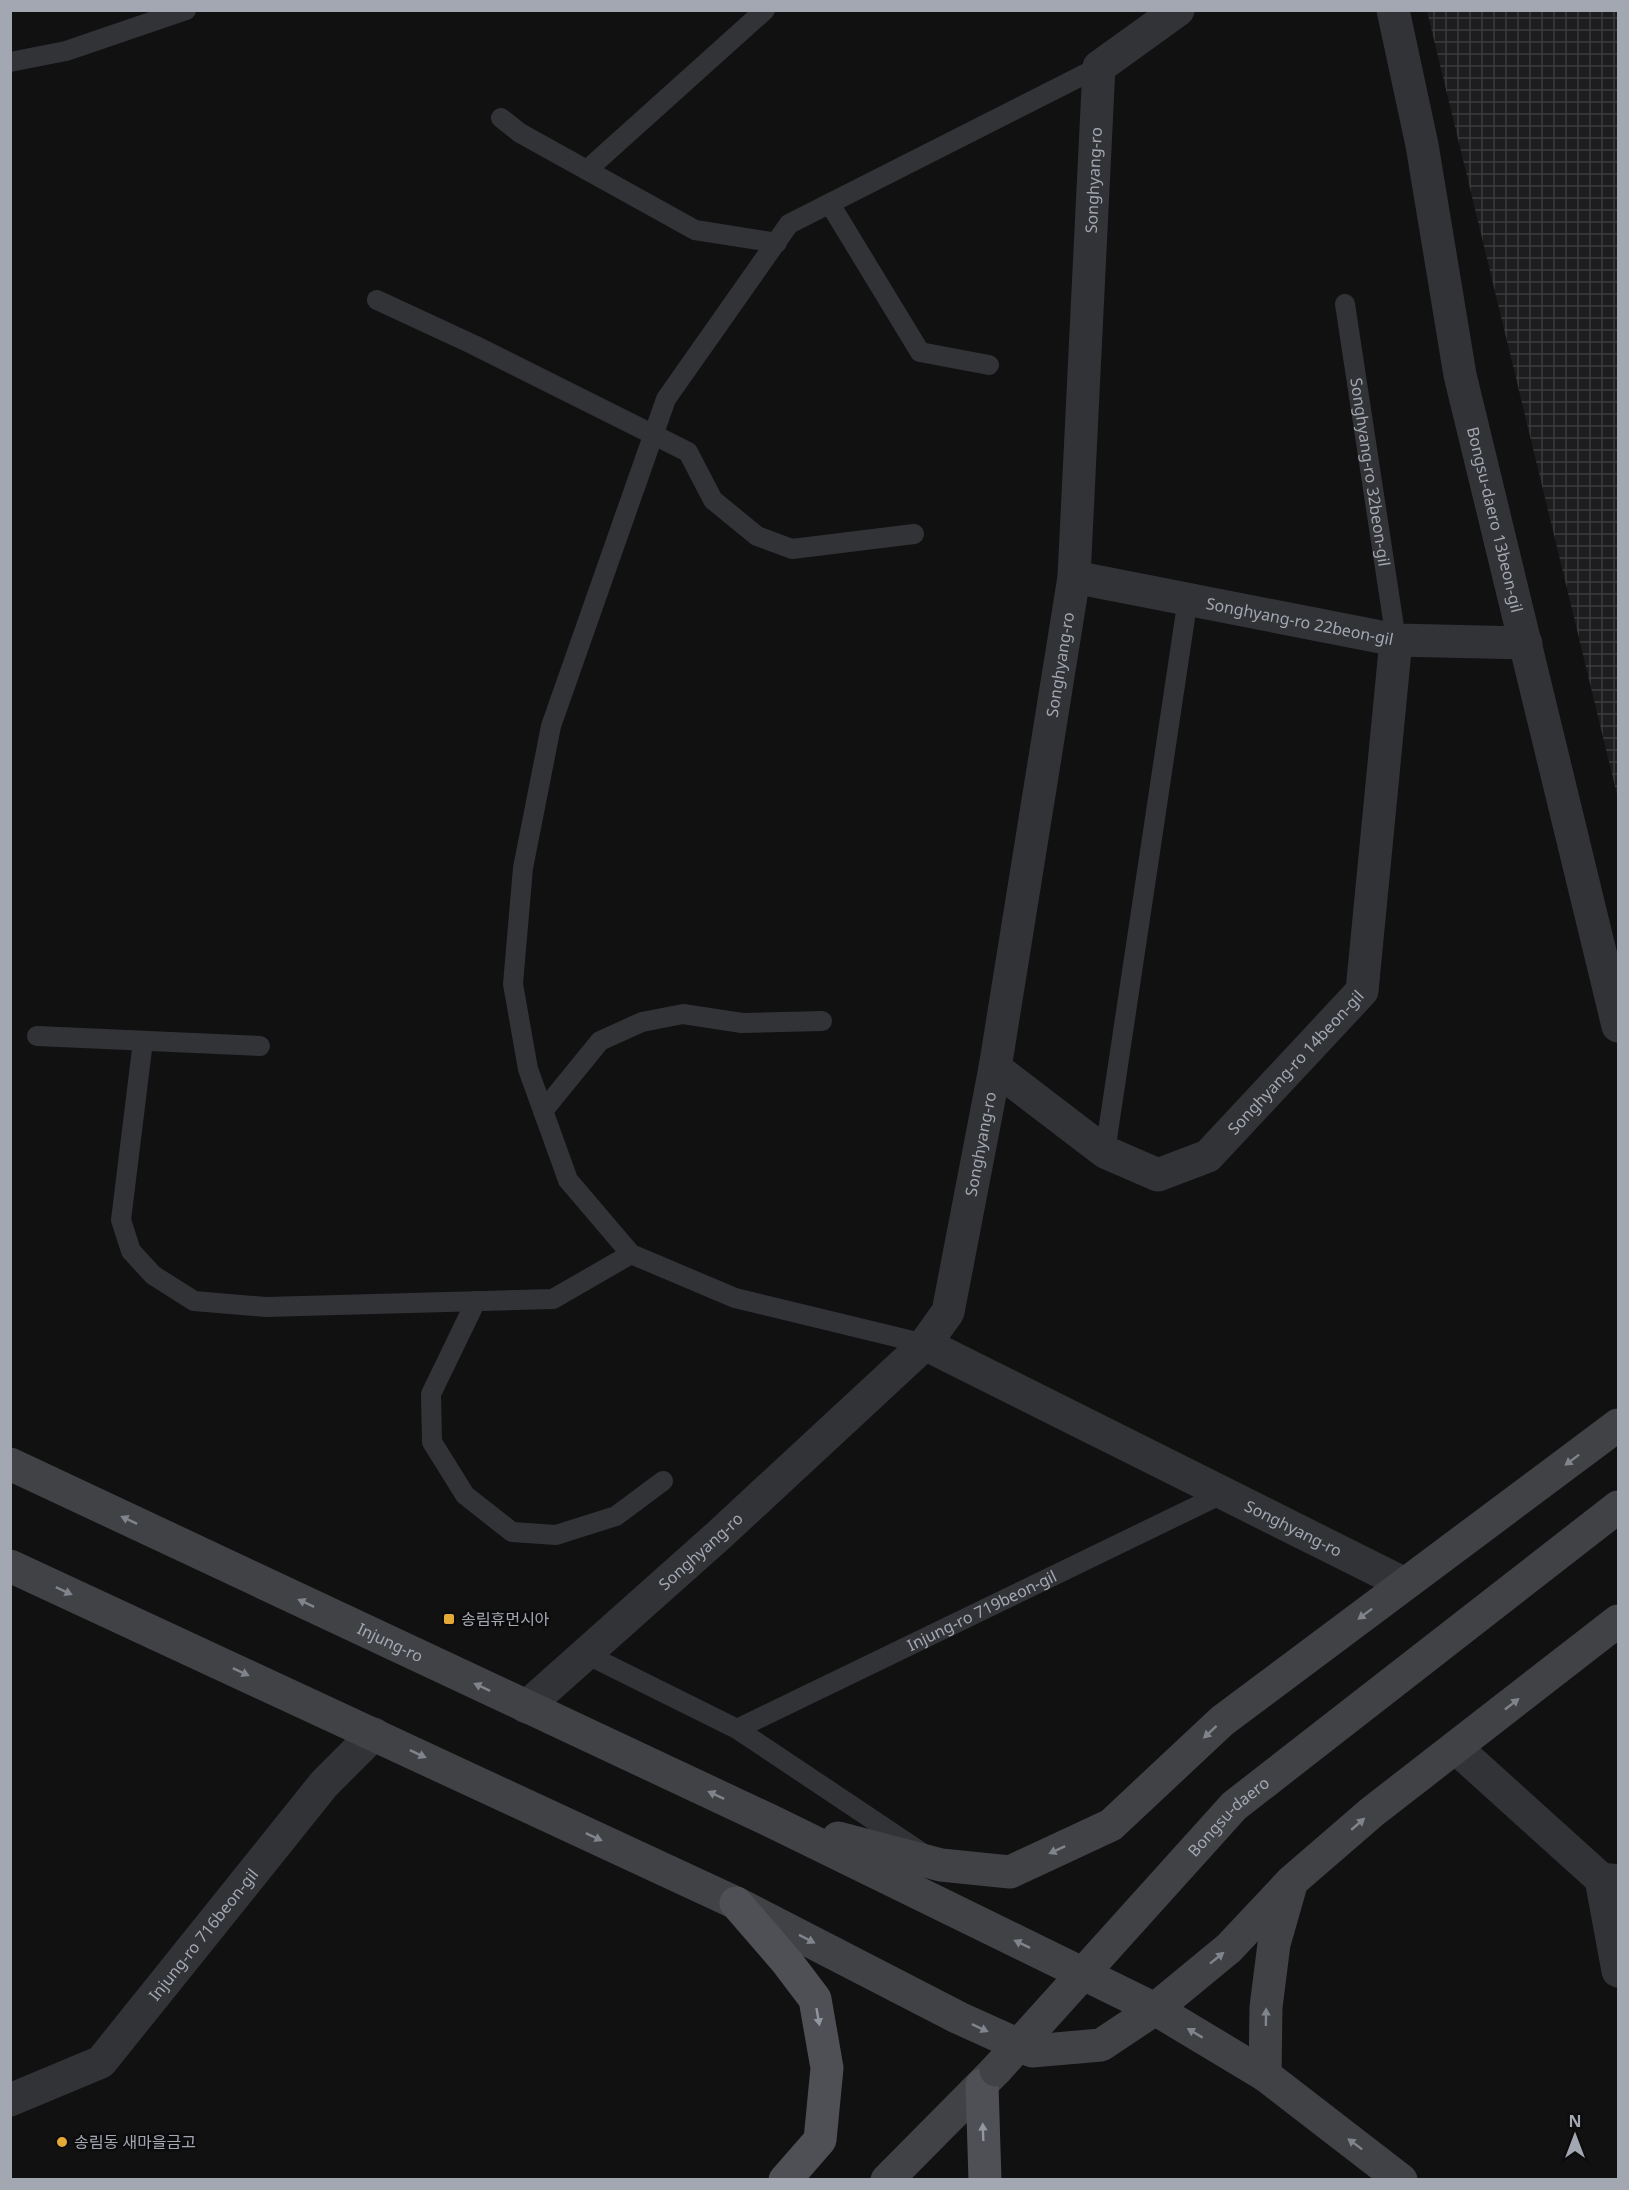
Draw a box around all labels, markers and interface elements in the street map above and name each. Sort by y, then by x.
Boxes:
street label: Songhyang-ro [1080,127,1107,234]
street label: Songhyang-ro 32beon-gil [1345,376,1396,568]
street label: Bongsu-daero 13beon-gil [1462,424,1528,615]
street label: Songhyang-ro 22beon-gil [1204,592,1395,650]
street label: Songhyang-ro [1041,610,1079,719]
street label: Songhyang-ro 14beon-gil [1223,985,1369,1139]
street label: Songhyang-ro [960,1090,1001,1198]
one-way arrow [1564,1453,1579,1465]
street label: Songhyang-ro [1241,1495,1346,1562]
street label: Songhyang-ro [654,1508,747,1595]
one-way arrow [121,1516,138,1525]
street label: Injung-ro 719beon-gil [903,1565,1060,1656]
one-way arrow [55,1586,72,1595]
one-way arrow [297,1599,314,1608]
place label: 송림휴먼시아 [461,1608,550,1630]
one-way arrow [1357,1608,1373,1621]
marker: 송림휴먼시아 [442,1612,456,1626]
street label: Injung-ro [354,1617,427,1667]
one-way arrow [232,1668,249,1677]
one-way arrow [474,1682,491,1691]
one-way arrow [1504,1699,1519,1711]
one-way arrow [1203,1725,1217,1739]
one-way arrow [409,1750,426,1759]
street label: Bongsu-daero [1183,1772,1274,1861]
one-way arrow [707,1790,725,1800]
one-way arrow [1350,1818,1365,1831]
one-way arrow [586,1832,603,1841]
one-way arrow [1049,1846,1066,1855]
street label: Injung-ro 716beon-gil [143,1864,263,2005]
one-way arrow [798,1934,815,1944]
one-way arrow [1013,1939,1031,1949]
one-way arrow [1209,1952,1225,1965]
one-way arrow [1262,2007,1271,2026]
one-way arrow [814,2008,823,2027]
one-way arrow [972,2023,989,2032]
one-way arrow [1187,2027,1203,2038]
north arrow [1545,2106,1605,2166]
text: N [1568,2110,1582,2132]
one-way arrow [979,2123,988,2142]
place label: 송림동 새마을금고 [74,2131,196,2153]
marker: 송림동 새마을금고 [55,2135,69,2149]
one-way arrow [1347,2138,1363,2150]

